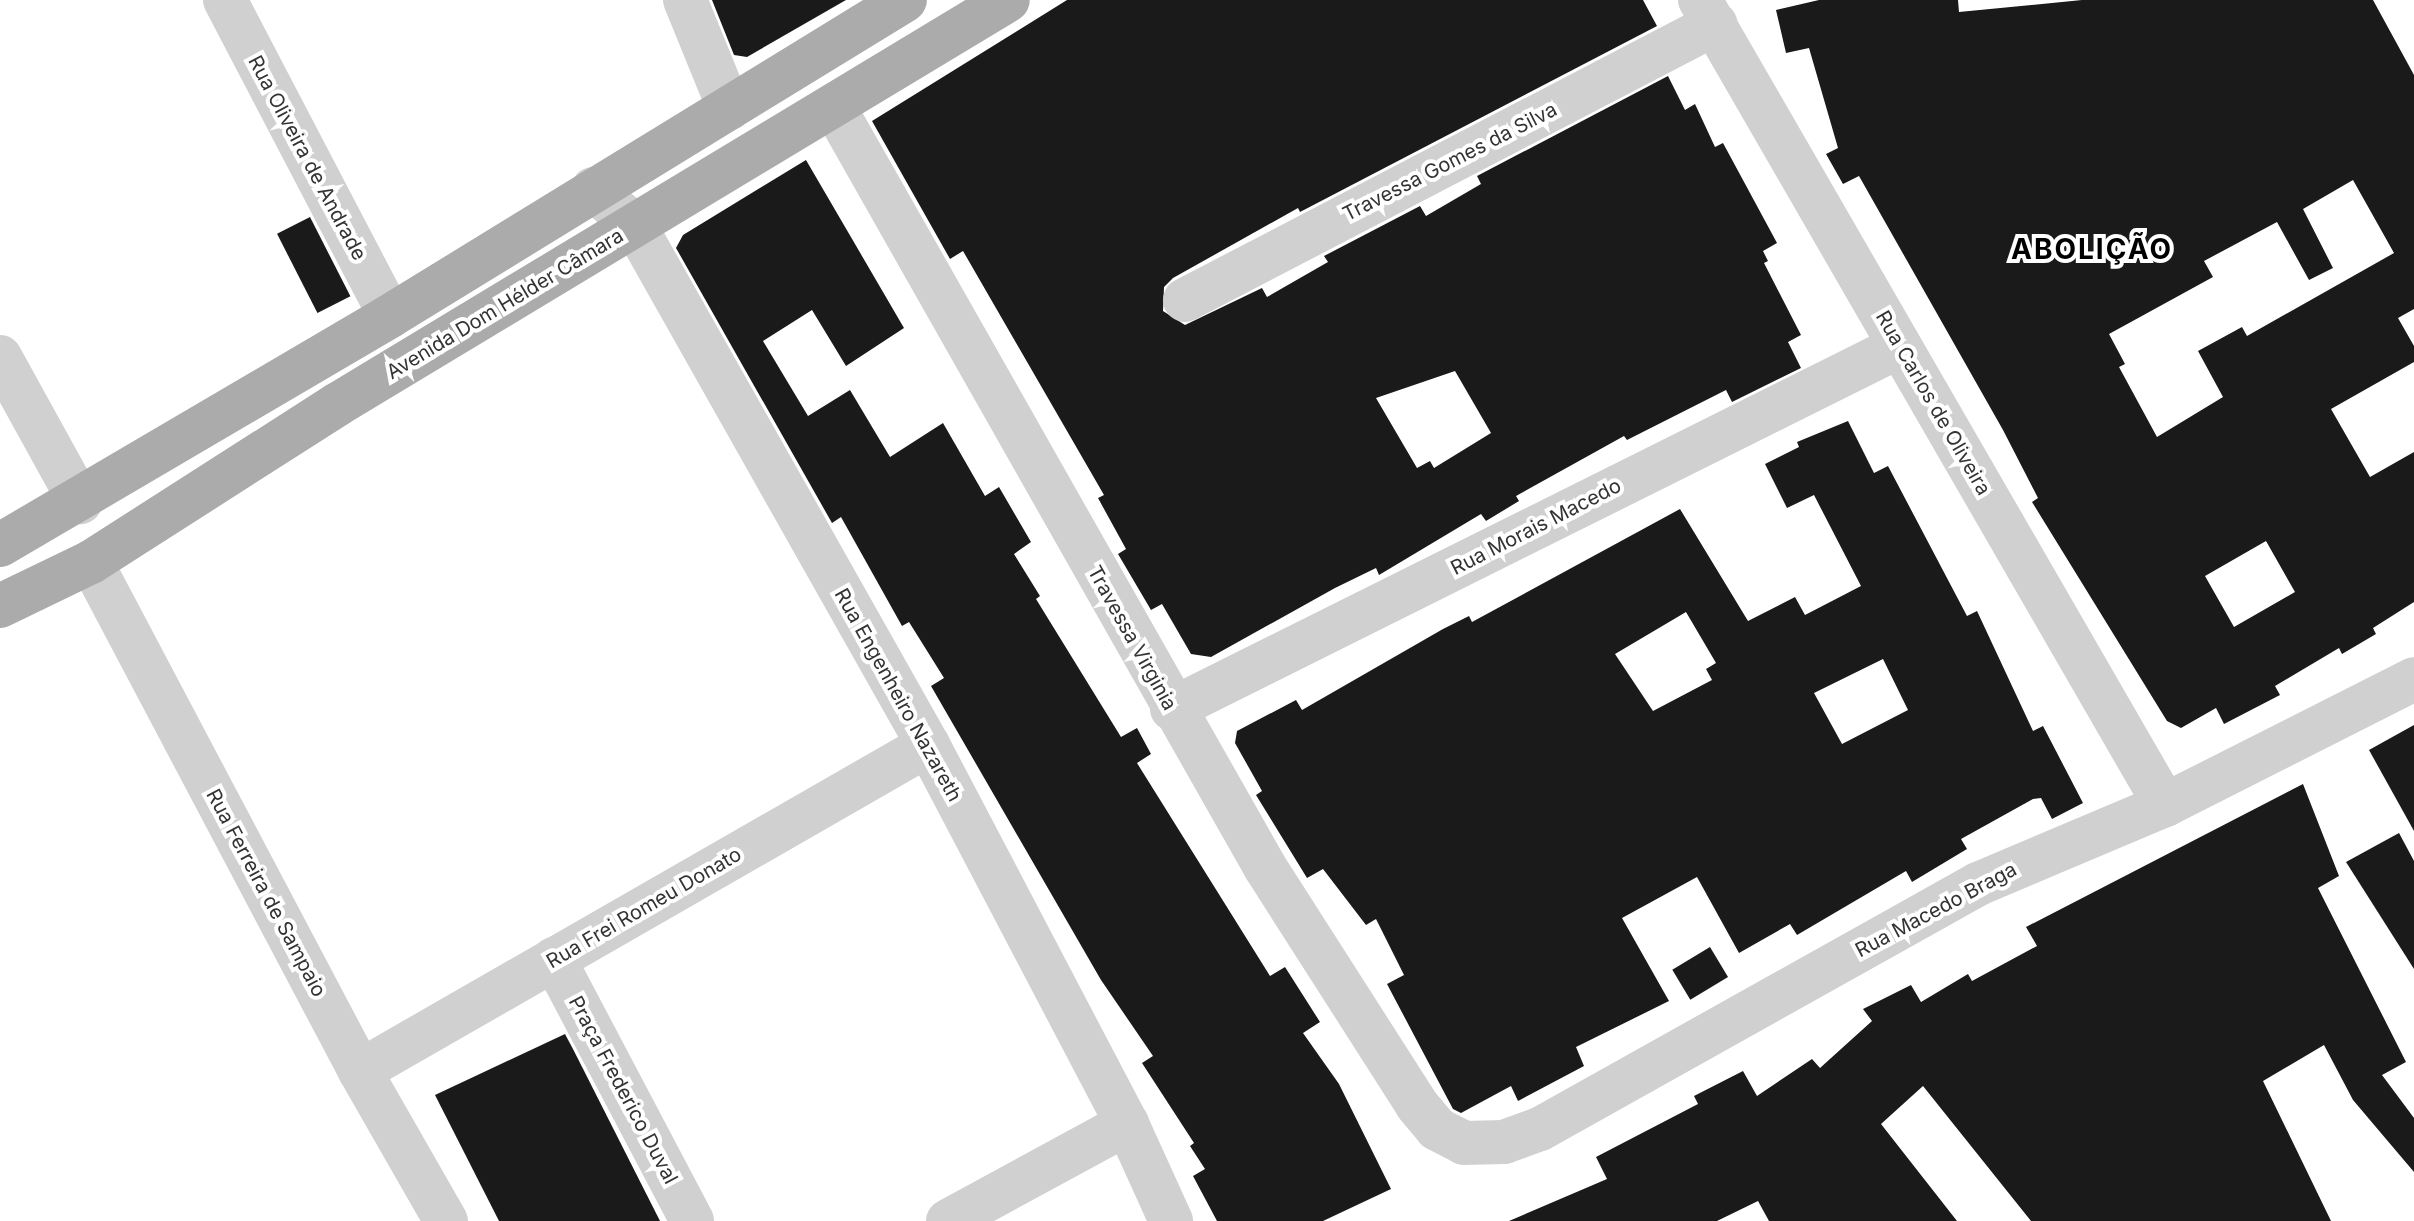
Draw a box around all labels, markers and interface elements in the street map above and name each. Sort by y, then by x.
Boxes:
street label: Rua Oliveira de Andrade [243,52,371,264]
street label: Travessa Gomes da Silva [1339,97,1561,227]
street label: Avenida Dom Hélder Câmara [382,224,628,384]
district label: ABOLIÇÃO [2011,232,2173,266]
street label: Rua Carlos de Oliveira [1870,307,1996,499]
street label: Rua Morais Macedo [1447,474,1625,580]
street label: Travessa Virginia [1082,562,1182,714]
street label: Rua Engenheiro Nazareth [829,584,967,806]
street label: Rua Ferreira de Sampaio [201,785,331,1001]
street label: Rua Frei Romeu Donato [542,842,746,974]
street label: Rua Macedo Braga [1851,857,2021,963]
street label: Praça Frederico Duval [563,992,683,1188]

